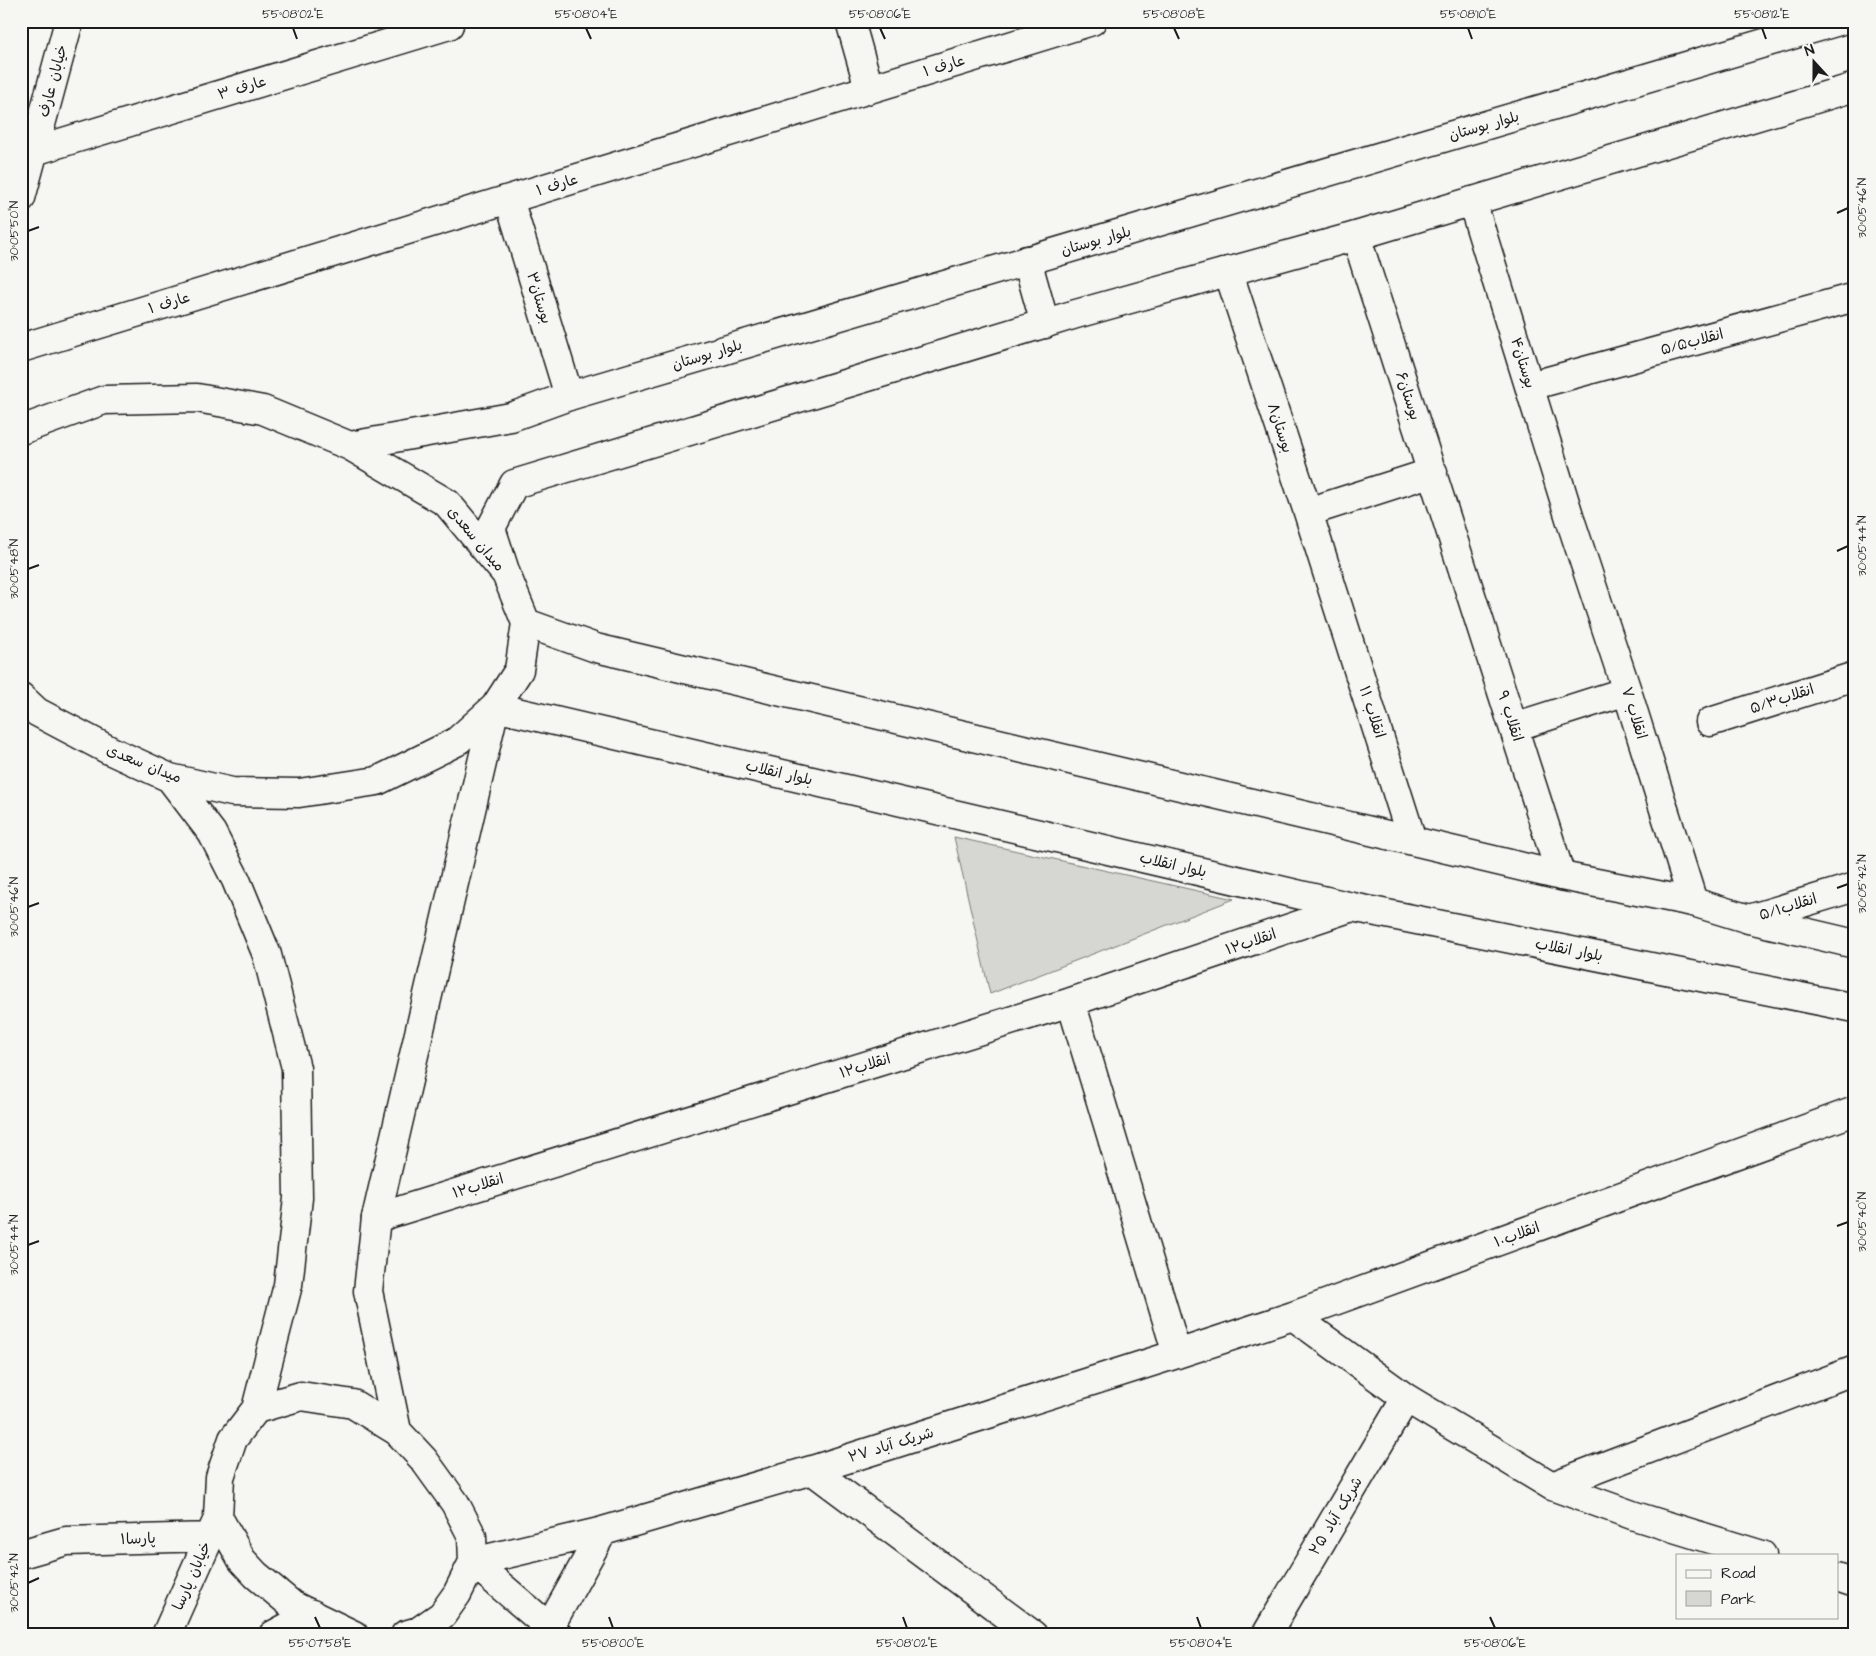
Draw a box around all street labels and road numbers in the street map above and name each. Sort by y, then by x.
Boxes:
street label: خیابان عارف [33,42,73,120]
street label: عارف ۱ [920,50,968,82]
street label: عارف ۳ [215,71,269,105]
street label: بلوار بوستان [1446,106,1522,146]
street label: عارف ۱ [533,169,581,201]
street label: بلوار بوستان [1058,221,1134,261]
street label: بوستان۳ [521,269,557,327]
street label: عارف ۱ [145,287,193,319]
street label: انقلاب۵/۵ [1658,323,1726,361]
street label: بلوار بوستان [669,334,745,376]
street label: بوستان۴ [1505,335,1541,391]
street label: بوستان۶ [1390,369,1426,423]
street label: بوستان۸ [1262,400,1298,456]
street label: میدان سعدی [442,502,510,576]
street label: انقلاب۵/۳ [1747,679,1817,719]
street label: انقلاب ۱۱ [1354,683,1390,741]
street label: انقلاب ۷ [1616,684,1652,742]
street label: انقلاب ۹ [1492,688,1528,744]
street label: میدان سعدی [103,739,185,789]
street label: بلوار انقلاب [743,755,815,791]
street label: بلوار انقلاب [1137,847,1209,883]
street label: انقلاب۵/۱ [1756,888,1820,926]
street label: انقلاب۱۲ [1223,924,1279,960]
street label: بلوار انقلاب [1533,933,1605,967]
street label: انقلاب۱۲ [837,1048,893,1084]
street label: انقلاب۱۲ [450,1168,506,1204]
street label: انقلاب۱۰ [1491,1217,1543,1253]
street label: شریک آباد ۲۷ [846,1422,936,1468]
street label: شریک آباد ۲۵ [1304,1473,1368,1559]
street label: پارسا۱ [120,1528,156,1550]
street label: خیابان پارسا [168,1538,216,1614]

